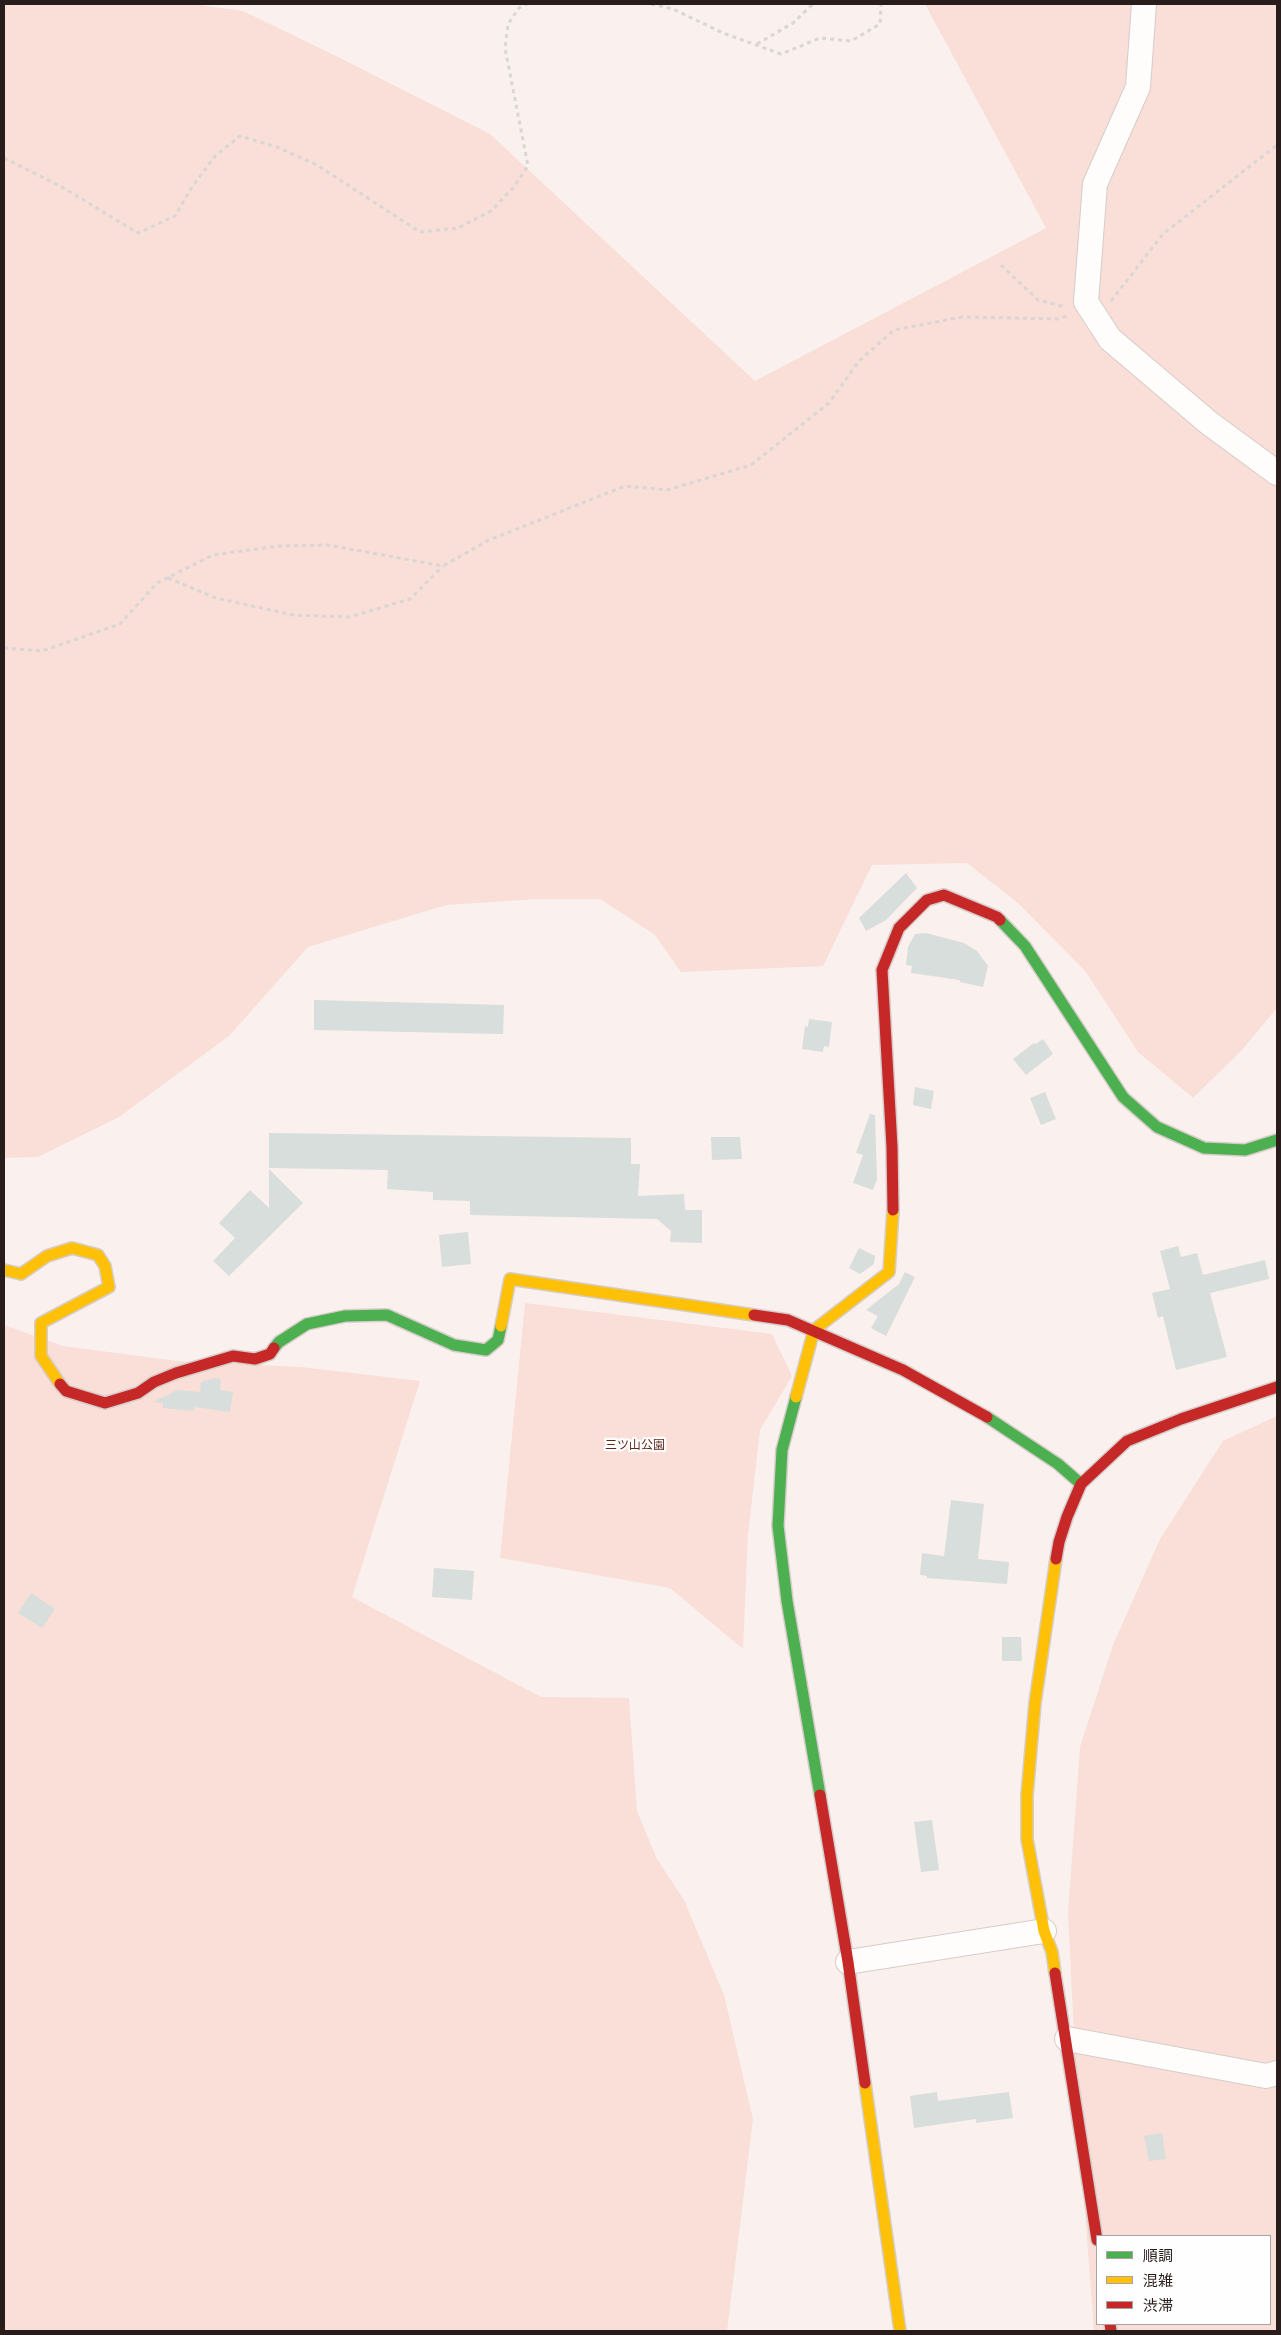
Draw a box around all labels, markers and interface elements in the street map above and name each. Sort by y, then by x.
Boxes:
park label: 三ツ山公園 [605,1439,665,1453]
legend [1096,2235,1271,2325]
text: 順調 [1143,2247,1173,2265]
text: 混雑 [1143,2272,1173,2290]
text: 渋滞 [1143,2297,1173,2315]

